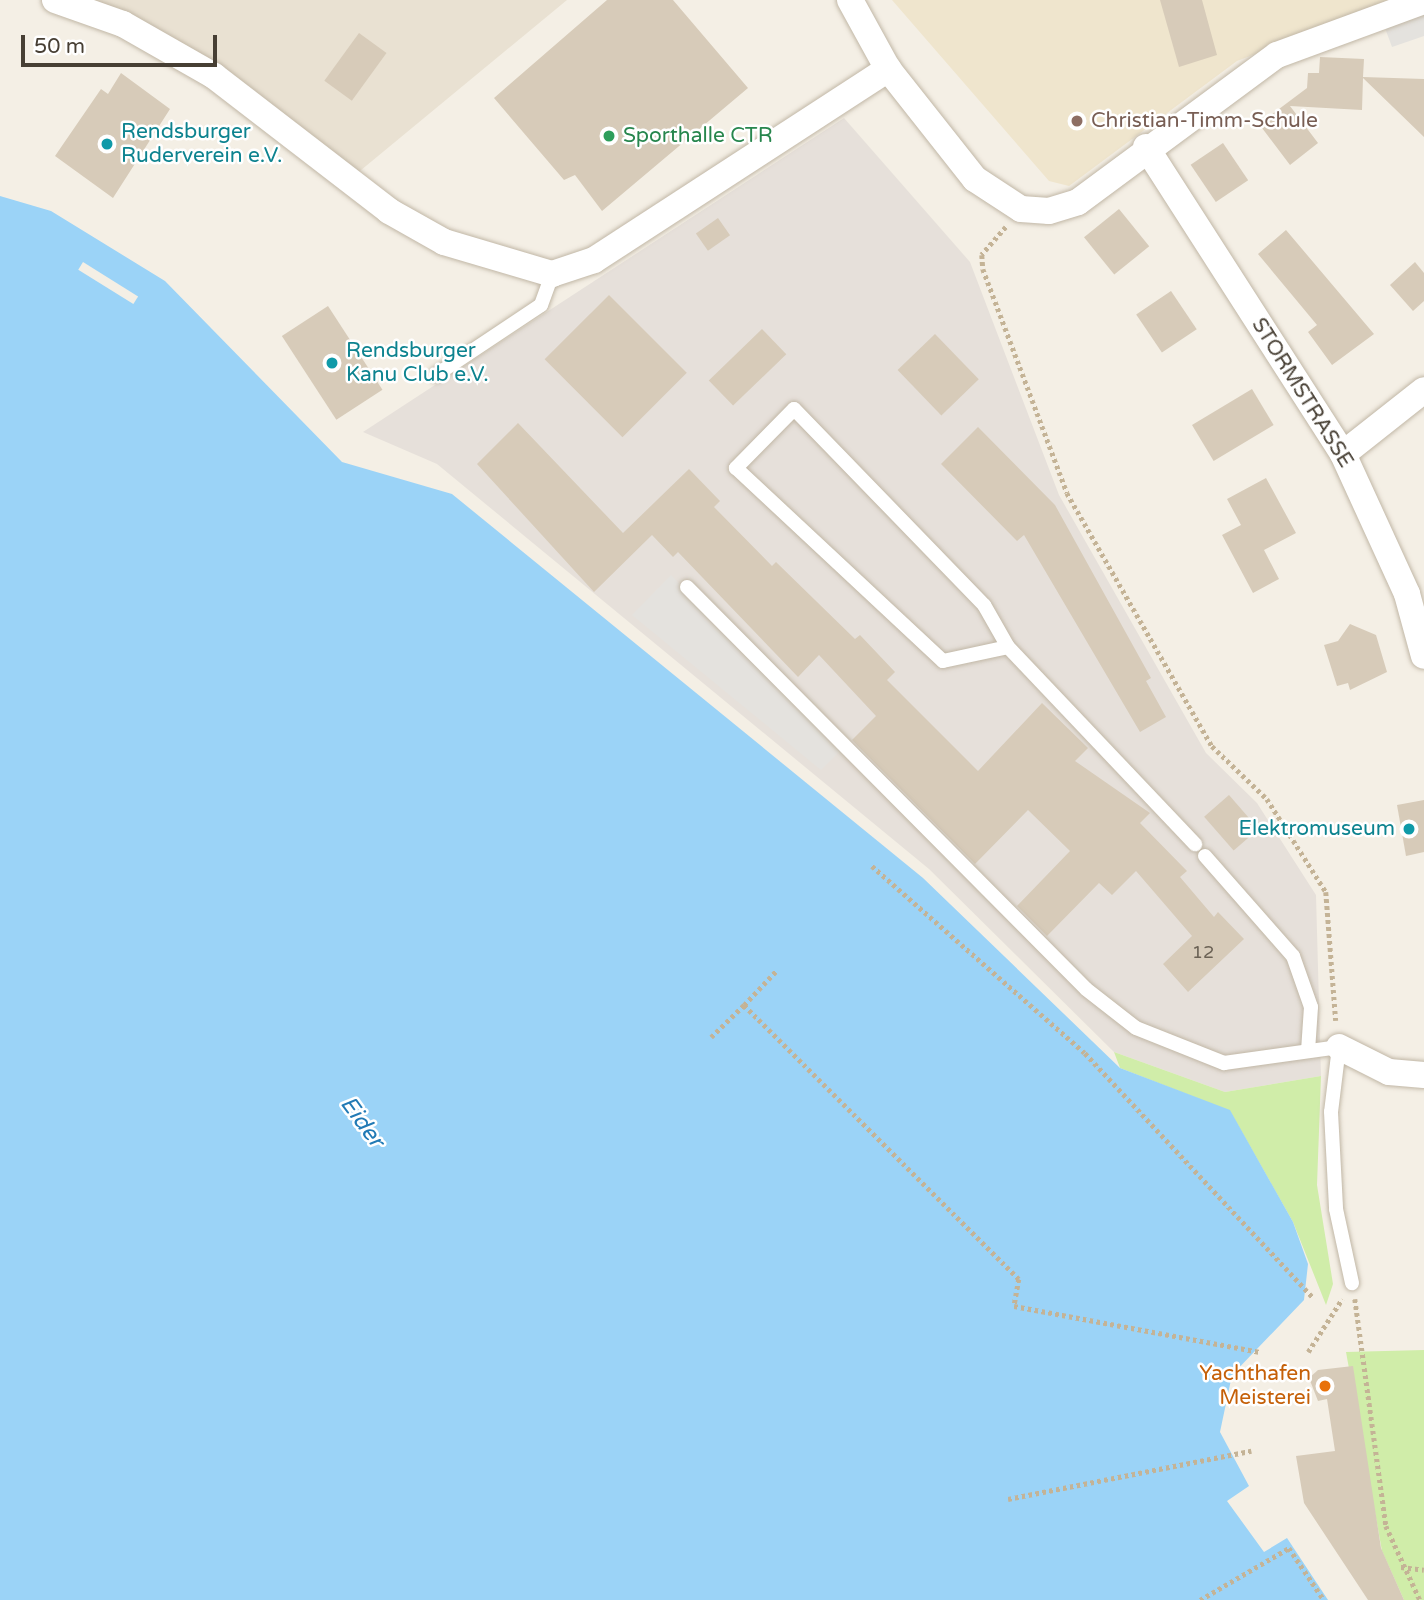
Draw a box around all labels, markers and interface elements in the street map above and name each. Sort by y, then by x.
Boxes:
scale bar [24,21,220,65]
text: 50 m [34,34,85,59]
place label: Christian-Timm-Schule [1091,108,1318,134]
marker: Christian-Timm-Schule [1069,113,1085,129]
place label: Rendsburger Ruderverein e.V. [121,119,283,169]
place label: Sporthalle CTR [623,123,773,149]
marker: Sporthalle CTR [601,128,617,144]
marker: Rendsburger Ruderverein e.V. [99,136,115,152]
street label: STORMSTRASSE [1246,314,1358,472]
place label: Rendsburger Kanu Club e.V. [346,338,489,388]
marker: Rendsburger Kanu Club e.V. [324,355,340,371]
place label: Elektromuseum [1239,816,1395,842]
marker: Elektromuseum [1401,821,1417,837]
house number: 12 [1192,941,1214,963]
water label: Eider [334,1091,390,1153]
place label: Yachthafen Meisterei [1199,1361,1311,1411]
marker: Yachthafen Meisterei [1317,1378,1333,1394]

